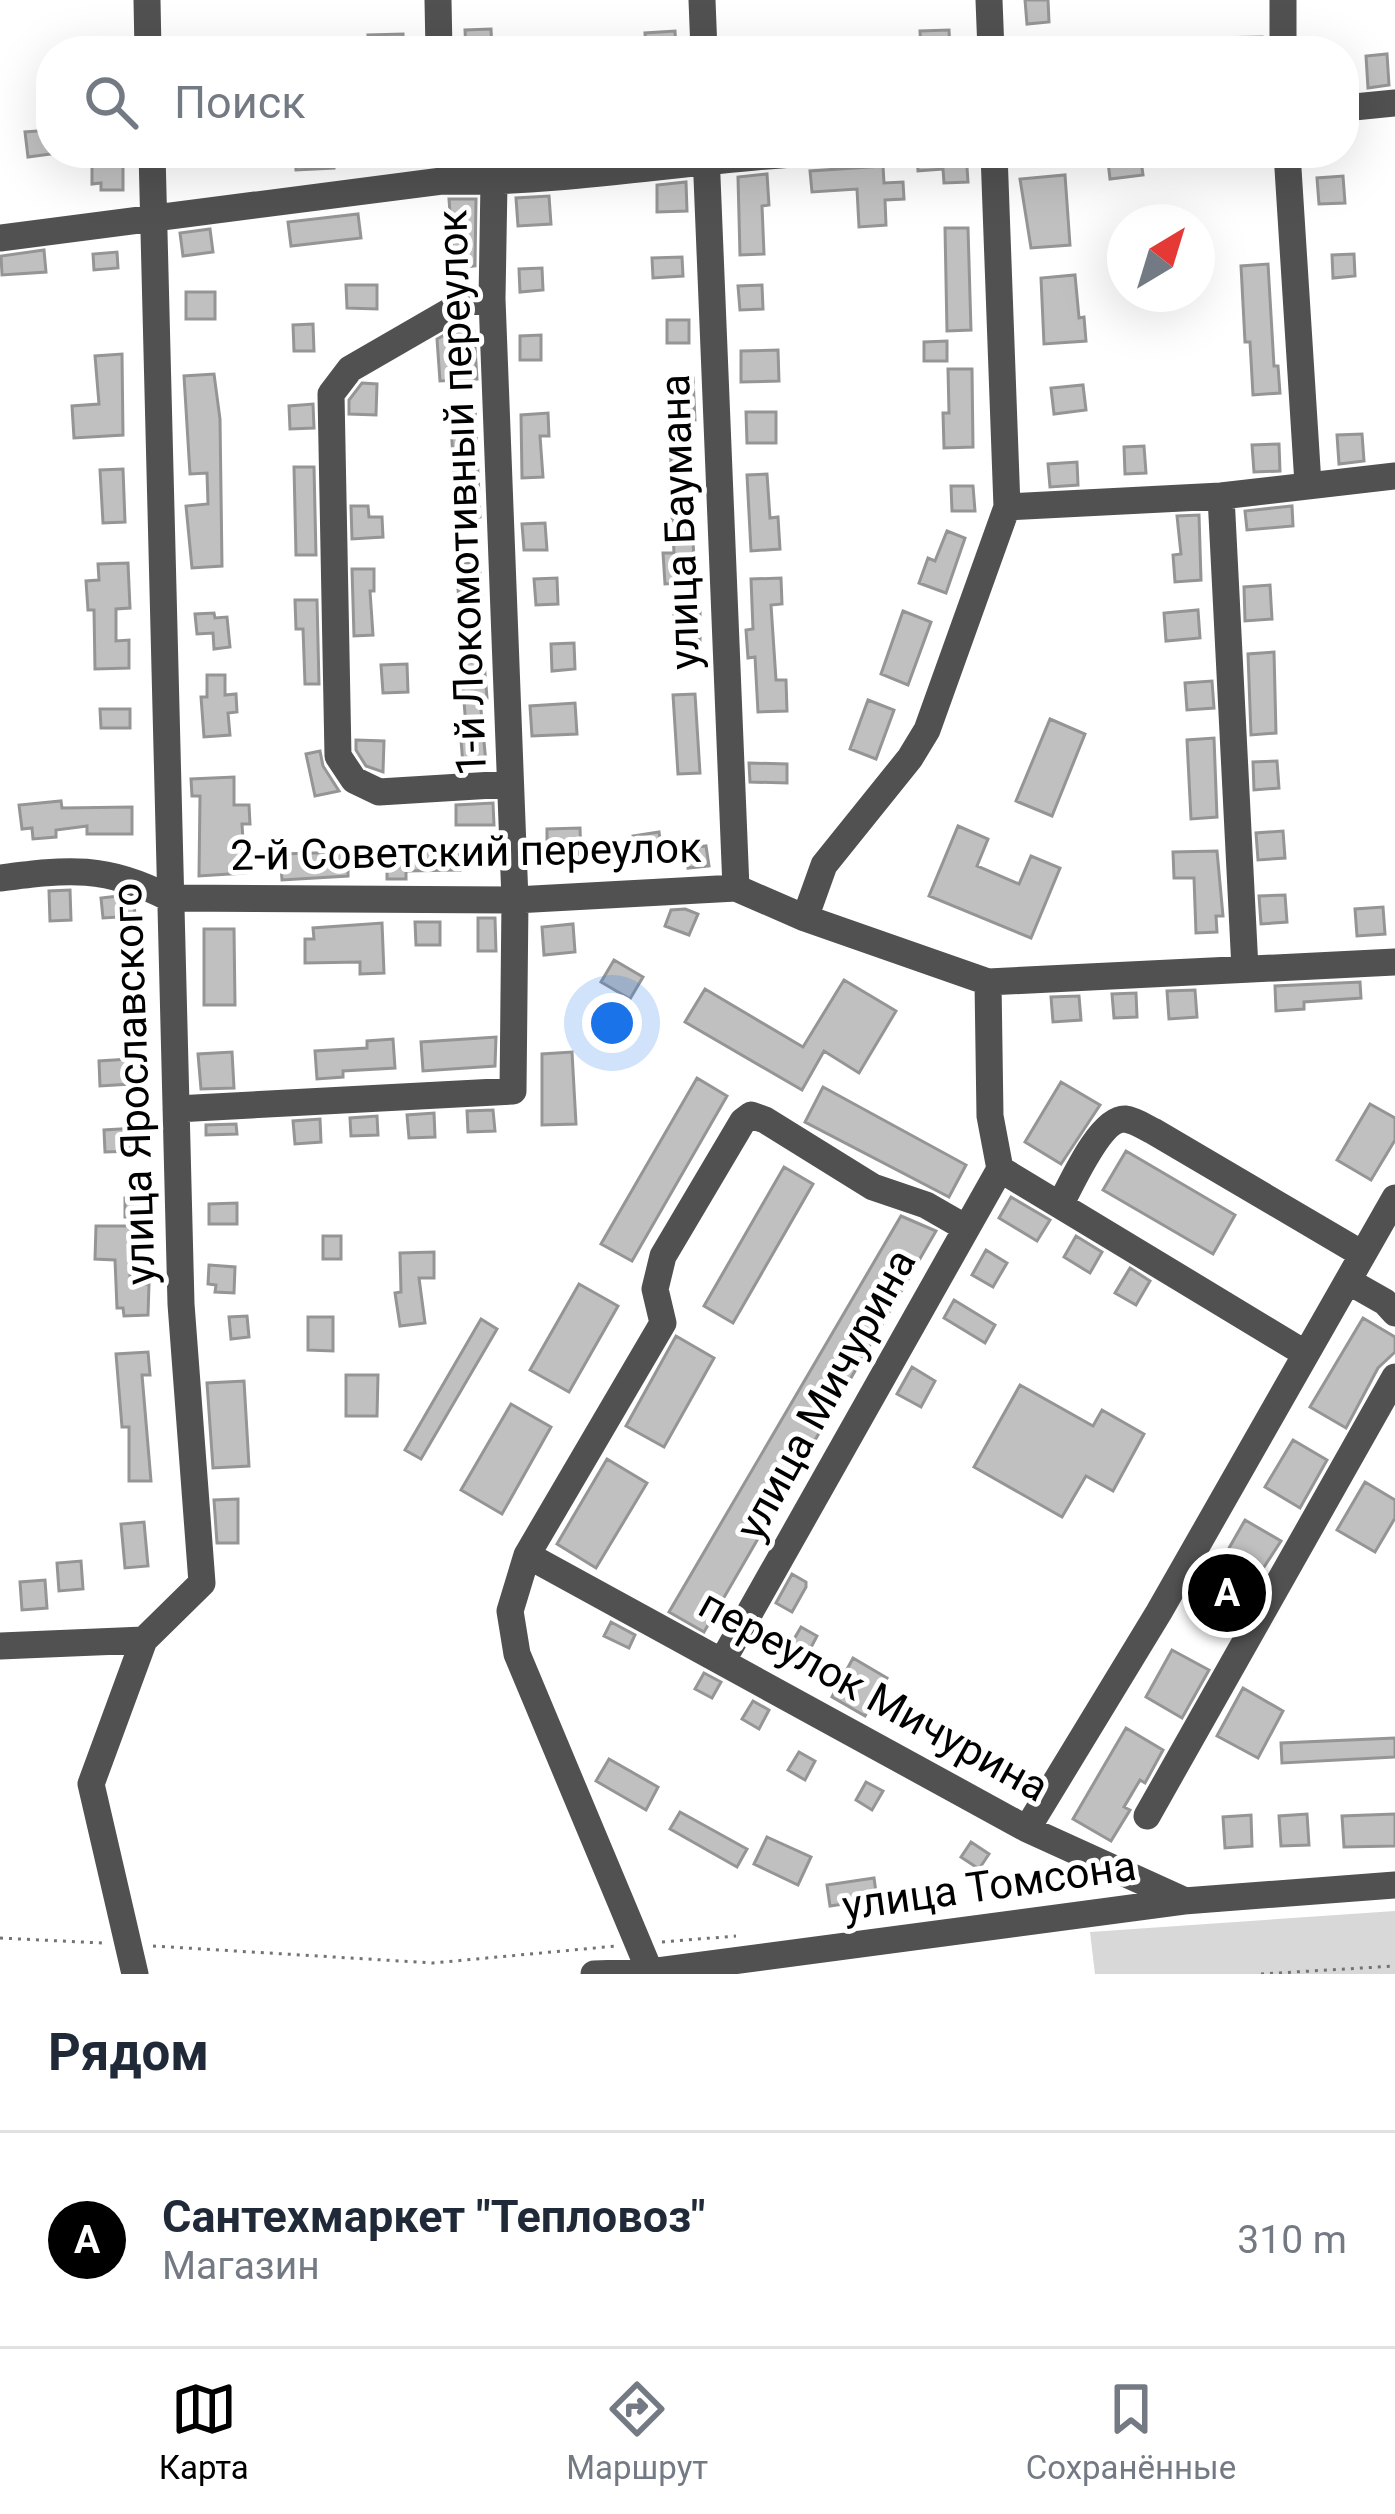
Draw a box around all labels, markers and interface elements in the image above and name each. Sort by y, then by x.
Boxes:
search box [36,36,1359,168]
icon: search [78,69,144,135]
text: Поиск [174,76,306,129]
north arrow [1107,204,1215,312]
street label: 1-й Локомотивный переулок [427,209,496,777]
street label: улица Баумана [650,373,709,671]
street label: 2-й Советский переулок [230,823,702,880]
street label: улица Ярославского [102,882,165,1286]
your location [582,993,642,1053]
street label: улица Мичурина [725,1241,925,1548]
pin: A [1188,1548,1266,1638]
street label: переулок Мичурина [691,1579,1057,1812]
street label: улица Томсона [839,1841,1139,1930]
text: Рядом [48,2023,209,2082]
text: Сантехмаркет "Тепловоз" [162,2190,705,2243]
text: A [74,2217,100,2263]
text: 310 m [1237,2217,1347,2263]
text: Магазин [162,2243,320,2289]
tab: Карта [159,2376,249,2487]
tab: Маршрут [566,2376,708,2487]
tab: Сохранённые [1026,2376,1236,2487]

